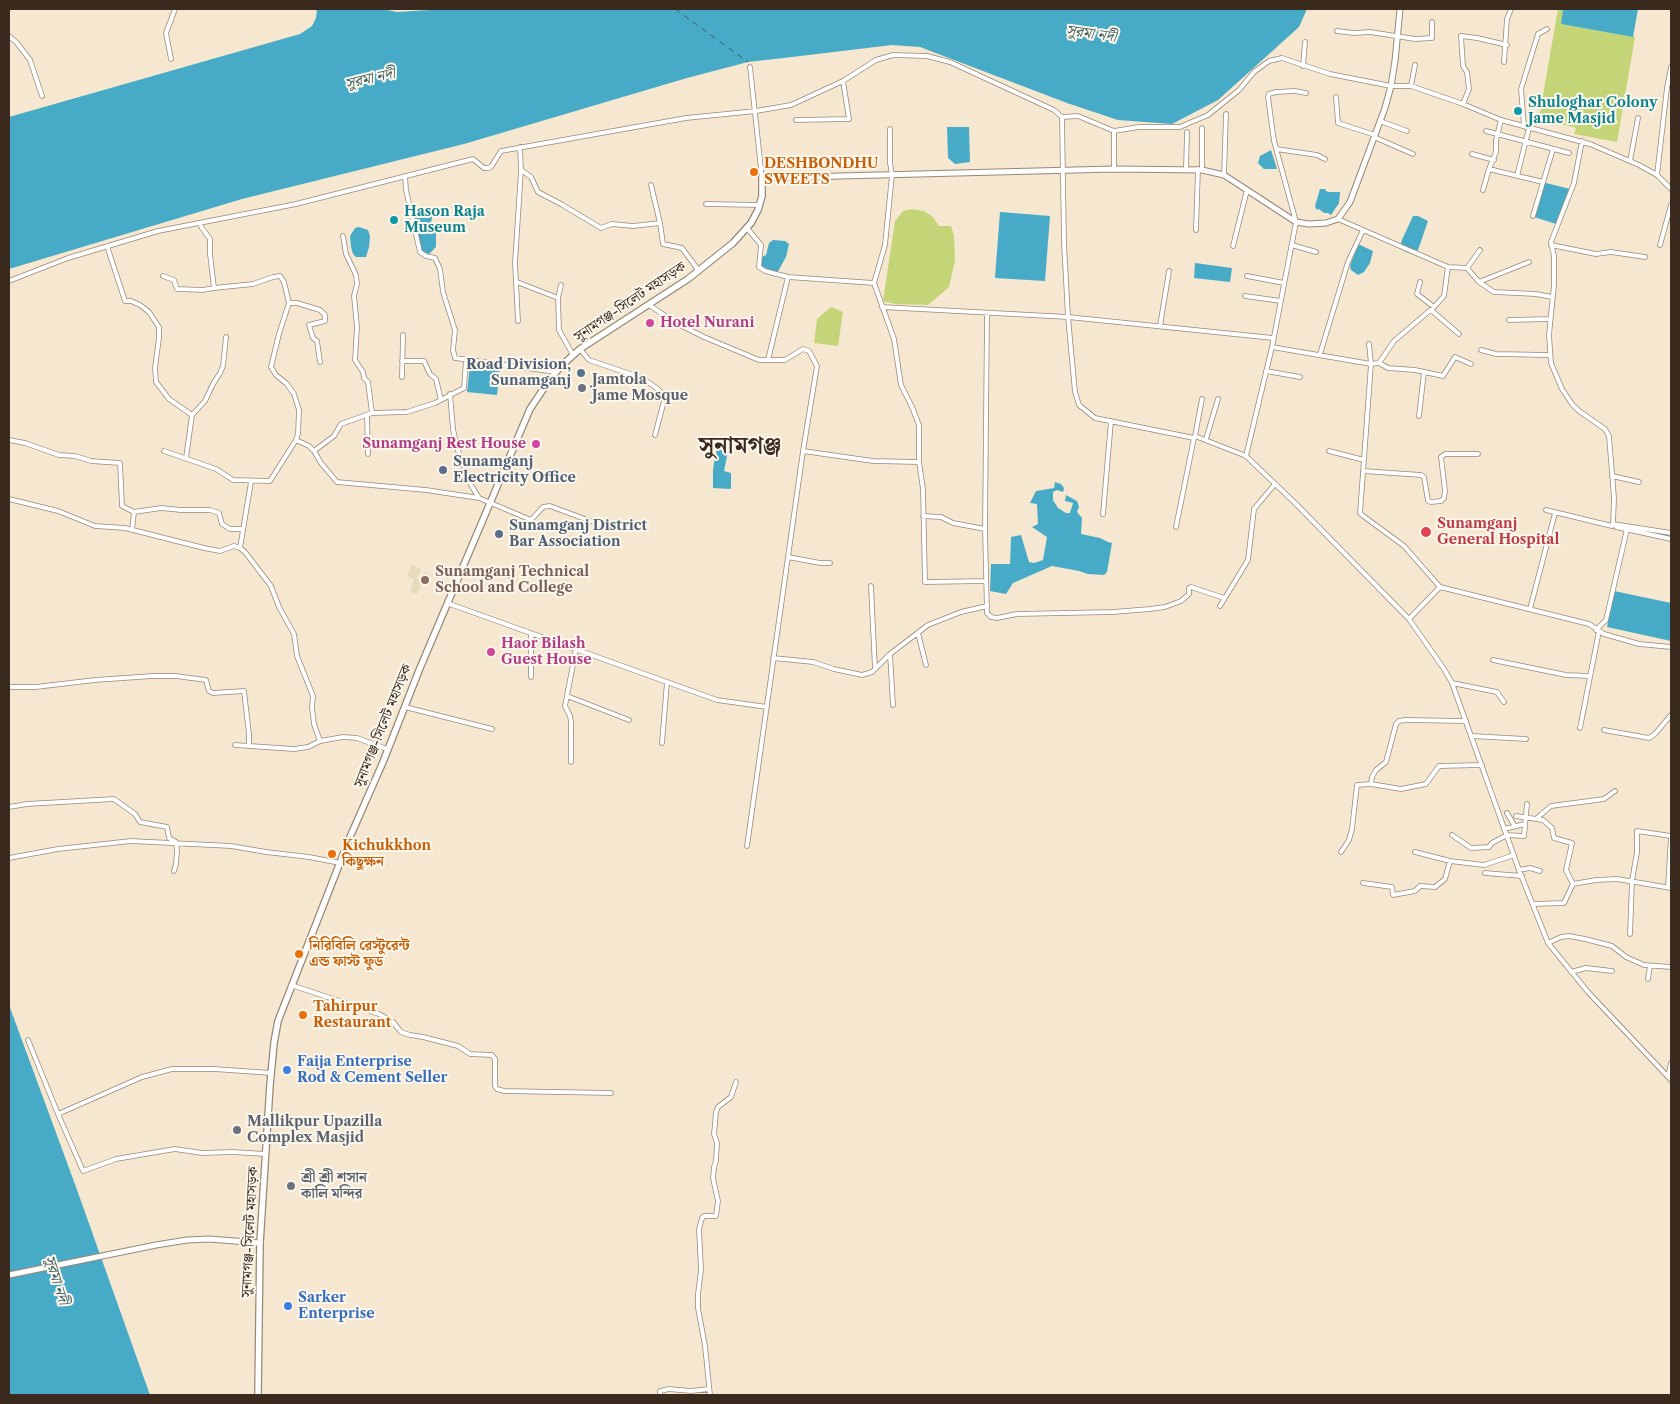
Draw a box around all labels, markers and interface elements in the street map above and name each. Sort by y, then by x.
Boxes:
water label: সুরমা নদী [1065,22,1117,46]
water label: সুরমা নদী [343,65,397,93]
place label: Shuloghar Colony Jame Masjid [1528,95,1658,128]
marker: Shuloghar Colony Jame Masjid [1512,105,1524,117]
place label: DESHBONDHU SWEETS [764,156,878,188]
marker: DESHBONDHU SWEETS [748,166,760,178]
place label: Hason Raja Museum [404,204,485,236]
marker: Hason Raja Museum [388,214,400,226]
street label: সুনামগঞ্জ-সিলেট মহাসড়ক [571,258,689,346]
place label: Hotel Nurani [660,315,754,331]
marker: Hotel Nurani [644,317,656,329]
place label: Road Division, Sunamganj [466,357,571,390]
marker: Road Division, Sunamganj [575,367,587,379]
place label: Jamtola Jame Mosque [592,372,688,404]
marker: Jamtola Jame Mosque [576,382,588,394]
district label: সুনামগঞ্জ [699,432,781,460]
place label: Sunamganj Rest House [362,436,526,452]
marker: Sunamganj Rest House [530,438,542,450]
place label: Sunamganj Electricity Office [453,454,576,487]
marker: Sunamganj Electricity Office [437,464,449,476]
place label: Sunamganj General Hospital [1437,516,1559,548]
place label: Sunamganj District Bar Association [509,518,647,550]
marker: Sunamganj General Hospital [1419,525,1433,539]
marker: Sunamganj District Bar Association [493,528,505,540]
place label: Sunamganj Technical School and College [435,564,589,596]
marker: Sunamganj Technical School and College [419,574,431,586]
place label: Haor Bilash Guest House [501,636,592,669]
marker: Haor Bilash Guest House [485,646,497,658]
street label: সুনামগঞ্জ-সিলেট মহাসড়ক [351,662,415,790]
place label: Kichukkhon কিছুক্ষন [342,838,431,870]
marker: Kichukkhon কিছুক্ষন [326,848,338,860]
place label: নিরিবিলি রেস্টুরেন্ট এন্ড ফাস্ট ফুড [309,938,410,970]
marker: নিরিবিলি রেস্টুরেন্ট এন্ড ফাস্ট ফুড [293,948,305,960]
place label: Tahirpur Restaurant [313,999,391,1032]
marker: Tahirpur Restaurant [297,1009,309,1021]
place label: Faija Enterprise Rod & Cement Seller [297,1054,447,1086]
marker: Faija Enterprise Rod & Cement Seller [281,1064,293,1076]
place label: Mallikpur Upazilla Complex Masjid [247,1114,382,1146]
marker: Mallikpur Upazilla Complex Masjid [231,1124,243,1136]
street label: সুনামগঞ্জ-সিলেট মহাসড়ক [238,1166,262,1298]
place label: শ্রী শ্রী শসান কালি মন্দির [301,1170,367,1202]
marker: শ্রী শ্রী শসান কালি মন্দির [285,1180,297,1192]
water label: সুরমা নদী [40,1253,72,1307]
place label: Sarker Enterprise [298,1290,375,1322]
marker: Sarker Enterprise [282,1300,294,1312]

